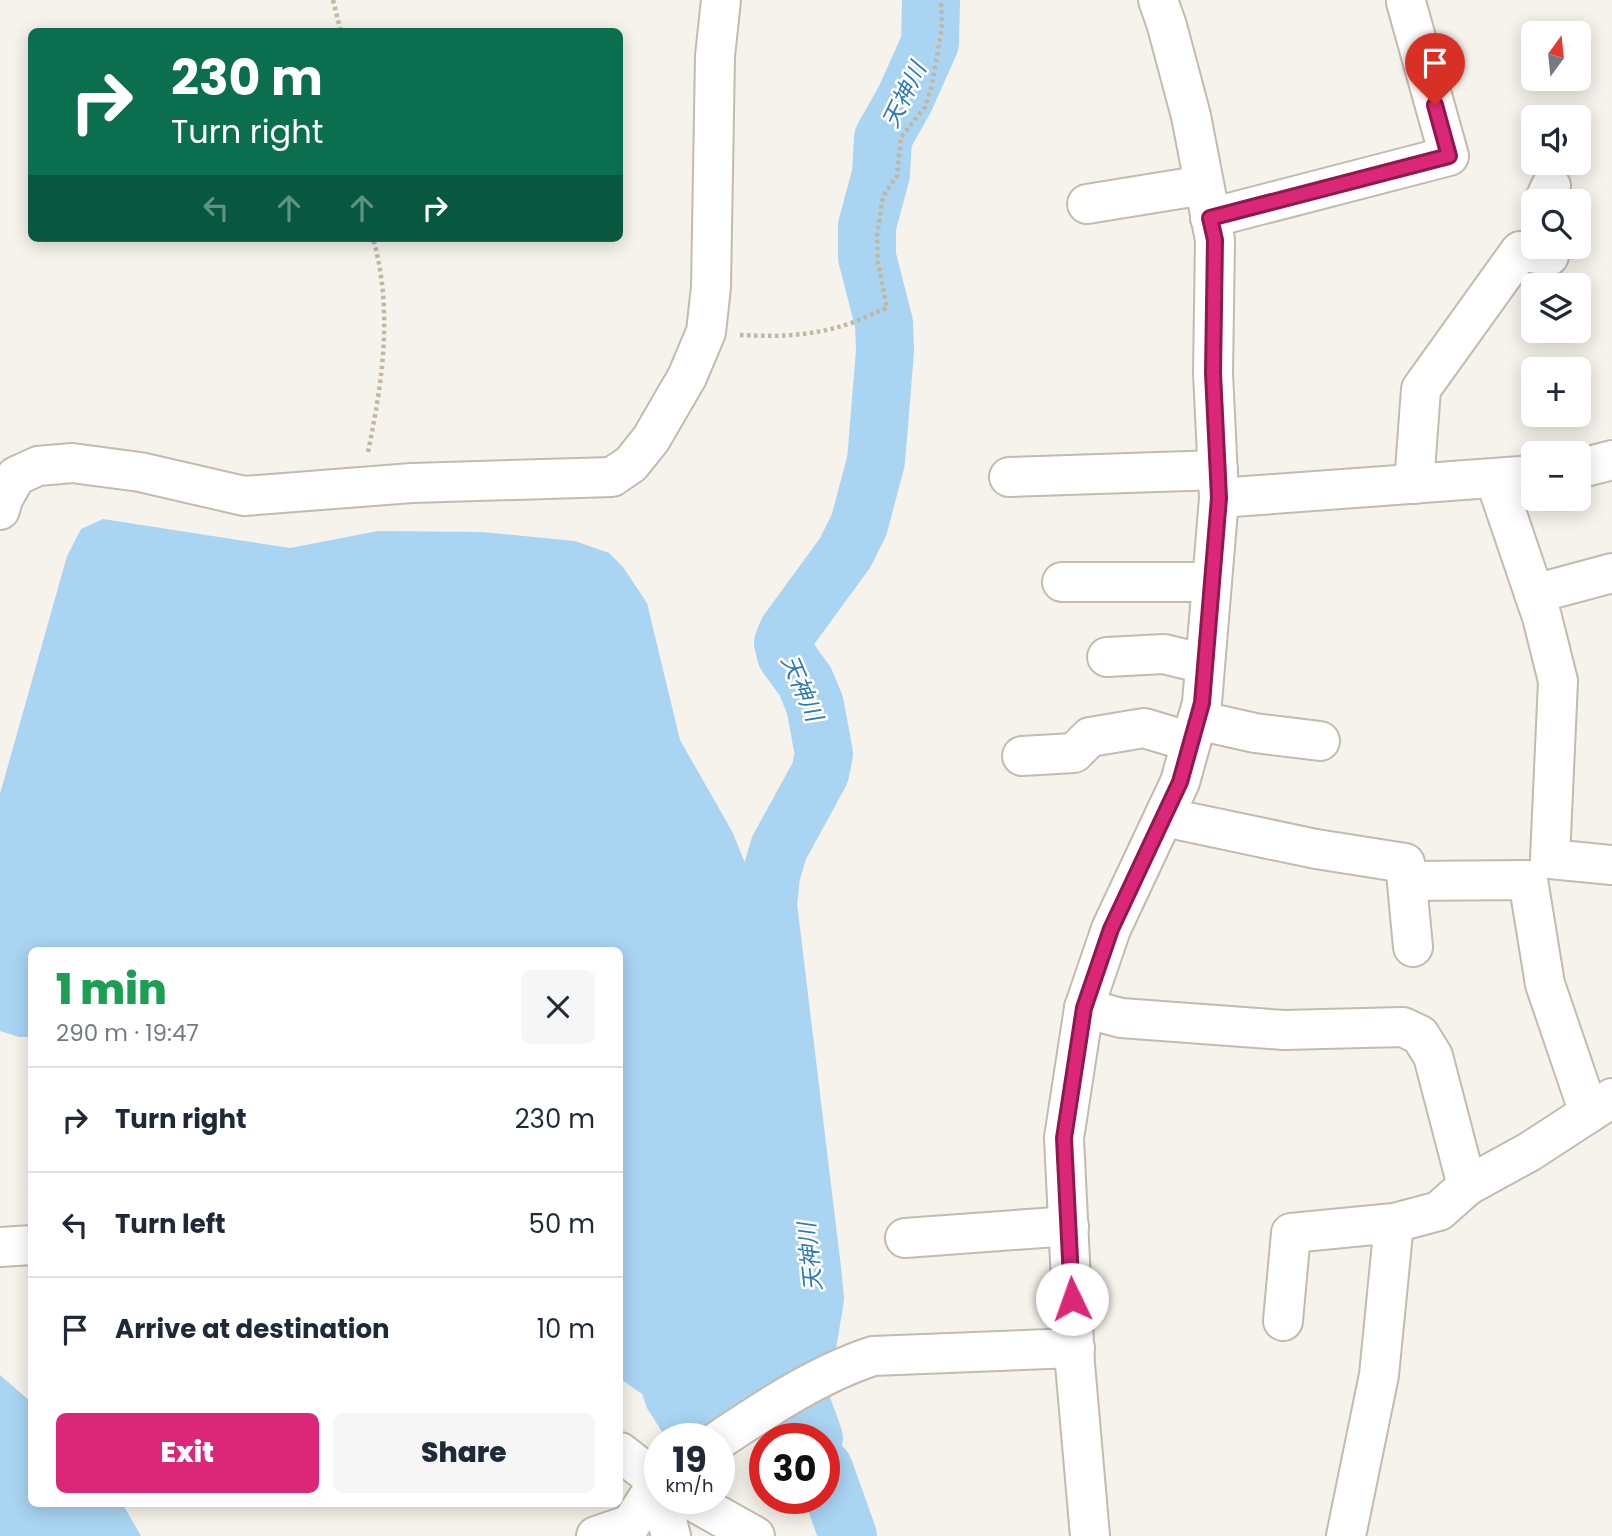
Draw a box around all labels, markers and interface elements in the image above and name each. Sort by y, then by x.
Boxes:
north arrow [1521,21,1591,91]
map controls [1521,21,1591,511]
pin [1405,33,1465,105]
text: 230 m [171,44,323,112]
icon: arrive [1416,44,1454,82]
water label: 天神川 [874,54,935,133]
icon: right [56,56,147,147]
button: sound [1521,105,1591,175]
text: Turn right [171,109,323,154]
icon: left [197,189,235,227]
icon: ahead [270,189,308,227]
icon: ahead [343,189,381,227]
icon: right [416,189,454,227]
button: search [1521,189,1591,259]
button: layers [1521,273,1591,343]
button: + [1521,357,1591,427]
button: − [1521,441,1591,511]
water label: 天神川 [774,650,831,729]
text: 1 min [56,960,167,1019]
button: close [521,970,595,1044]
text: 290 m · 19:47 [56,1017,199,1049]
icon: right [56,1101,94,1139]
text: Turn right [115,1101,247,1137]
text: 230 m [515,1101,595,1137]
icon: left [56,1206,94,1244]
text: Turn left [115,1206,226,1242]
text: 50 m [529,1206,595,1242]
water label: 天神川 [790,1218,830,1293]
position arrow [1035,1262,1109,1336]
icon: arrive [56,1311,94,1349]
text: Arrive at destination [115,1311,390,1347]
text: 10 m [537,1311,595,1347]
button: Exit [56,1413,319,1493]
button: Share [333,1413,595,1493]
speed limit sign: 30 [749,1423,840,1514]
text: 19 [672,1435,707,1484]
text: km/h [666,1473,713,1498]

